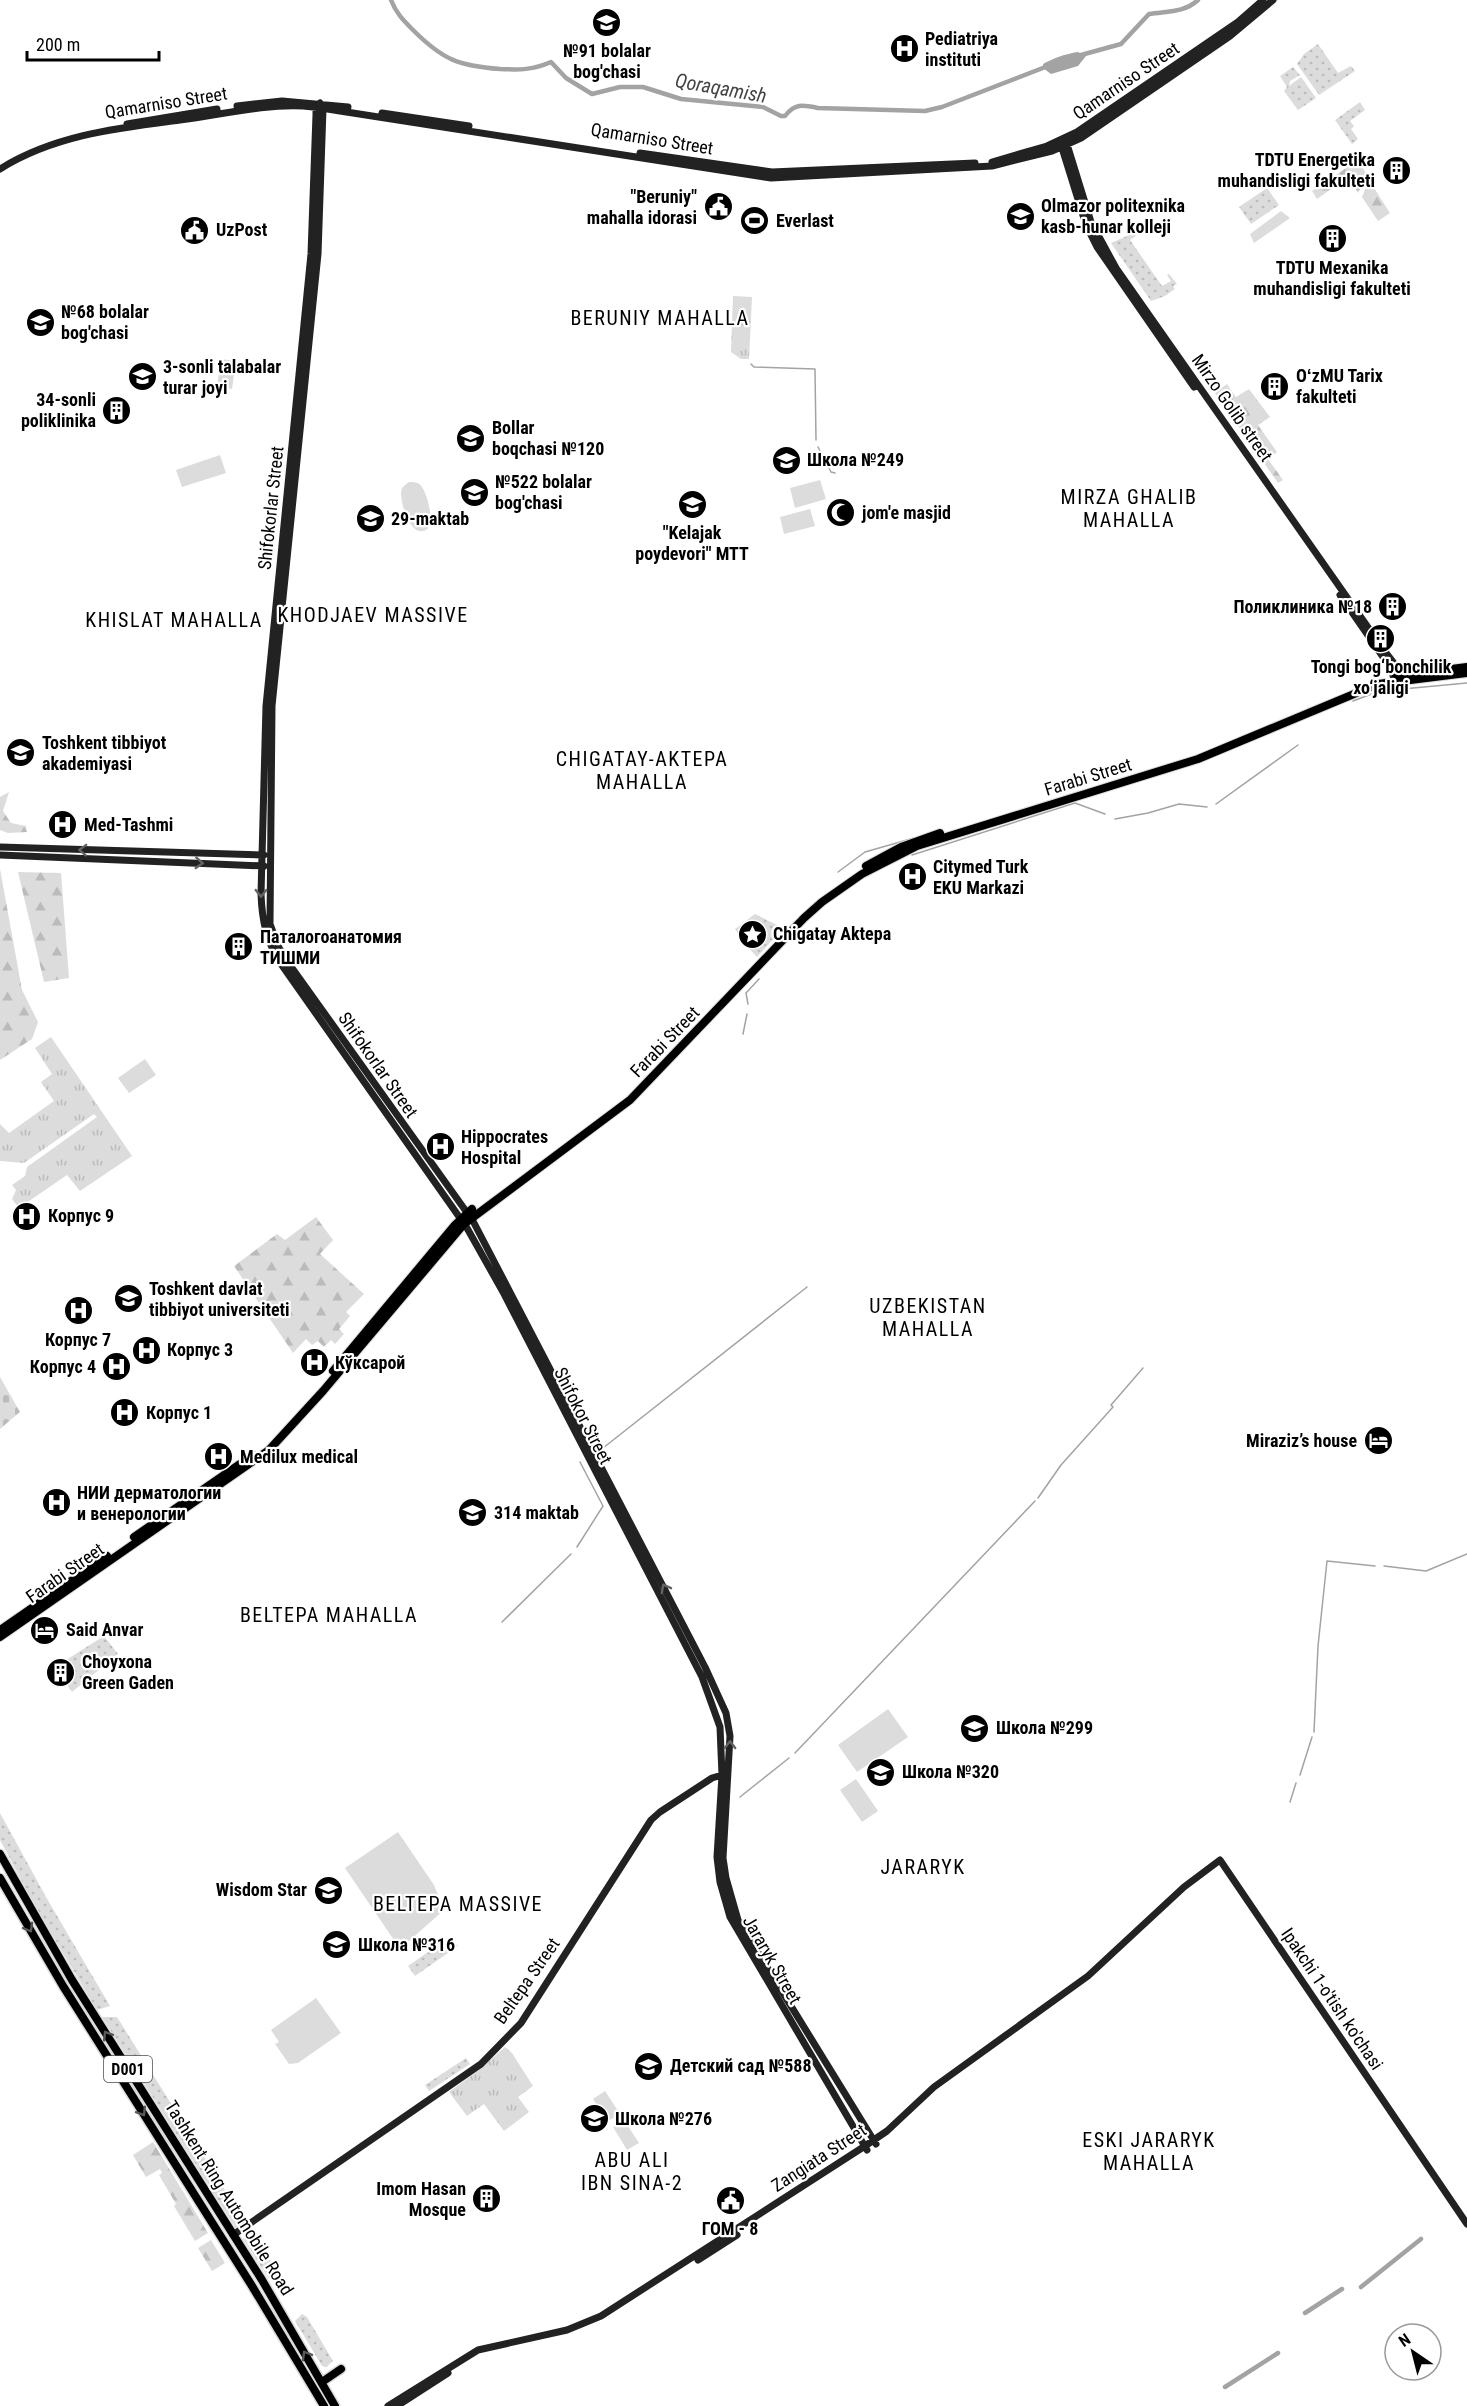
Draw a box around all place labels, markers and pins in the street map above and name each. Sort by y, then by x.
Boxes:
school or university icon: №91 bolalar bog'chasi [591,6,623,38]
place label: Pediatriya instituti [925,28,998,70]
hospital icon: Pediatriya instituti [888,33,920,65]
place label: №91 bolalar bog'chasi [563,40,651,82]
place label: TDTU Energetika muhandisligi fakulteti [1218,149,1375,191]
building icon: TDTU Energetika muhandisligi fakulteti [1380,154,1412,186]
place label: "Beruniy" mahalla idorasi [587,186,697,228]
public building icon: "Beruniy" mahalla idorasi [702,191,734,223]
place label: Оlmazor politexnika kasb-hunar kolleji [1041,195,1185,237]
school or university icon: Оlmazor politexnika kasb-hunar kolleji [1004,200,1036,232]
sports icon: Everlast [739,205,771,237]
place label: Everlast [776,210,834,231]
public building icon: UzPost [179,214,211,246]
place label: UzPost [216,219,268,240]
building icon: TDTU Mexanika muhandisligi fakulteti [1316,223,1348,255]
place label: TDTU Mexanika muhandisligi fakulteti [1253,257,1411,299]
place label: №68 bolalar bog'chasi [61,301,149,343]
school or university icon: №68 bolalar bog'chasi [24,306,56,338]
place label: 3-sonli talabalar turar joyi [163,356,281,398]
school or university icon: 3-sonli talabalar turar joyi [126,361,158,393]
place label: OʻzMU Tarix fakulteti [1296,365,1383,407]
building icon: OʻzMU Tarix fakulteti [1259,370,1291,402]
place label: 34-sonli poliklinika [21,389,96,431]
building icon: 34-sonli poliklinika [101,394,133,426]
place label: Bollar boqchasi №120 [492,417,604,459]
school or university icon: Bollar boqchasi №120 [455,422,487,454]
school or university icon: Школа №249 [770,444,802,476]
place label: Школа №249 [807,449,904,470]
place label: №522 bolalar bog'chasi [495,471,592,513]
school or university icon: №522 bolalar bog'chasi [458,476,490,508]
school or university icon: "Kelajak poydevori" MTT [676,488,708,520]
mosque icon: jom'e masjid [825,497,857,529]
place label: jom'e masjid [861,502,951,523]
school or university icon: 29-maktab [354,503,386,535]
place label: 29-maktab [391,508,469,529]
place label: "Kelajak poydevori" MTT [635,522,749,564]
building icon: Поликлиника №18 [1377,591,1409,623]
place label: Поликлиника №18 [1233,596,1372,617]
building icon: Tongi bog‘bonchilik xo‘jaligi [1365,622,1397,654]
place label: Tongi bog‘bonchilik xo‘jaligi [1311,656,1452,698]
place label: Toshkent tibbiyot akademiyasi [42,732,167,774]
school or university icon: Toshkent tibbiyot akademiyasi [5,737,37,769]
hospital icon: Med-Tashmi [47,809,79,841]
place label: Med-Tashmi [84,814,173,835]
place label: Citymed Turk EKU Markazi [933,856,1029,898]
hospital icon: Citymed Turk EKU Markazi [896,861,928,893]
place icon: Chigatay Aktepa [736,918,768,950]
place label: Chigatay Aktepa [773,923,891,944]
place label: Паталогоанатомия ТИШМИ [260,926,402,968]
building icon: Паталогоанатомия ТИШМИ [223,931,255,963]
place label: Hippocrates Hospital [461,1126,548,1168]
hospital icon: Hippocrates Hospital [424,1131,456,1163]
hospital icon: Корпус 9 [11,1200,43,1232]
place label: Корпус 9 [48,1205,114,1226]
place label: Toshkent davlat tibbiyot universiteti [149,1278,290,1320]
school or university icon: Toshkent davlat tibbiyot universiteti [112,1283,144,1315]
hospital icon: Корпус 7 [62,1295,94,1327]
place label: Корпус 7 [45,1329,111,1350]
hospital icon: Корпус 3 [130,1334,162,1366]
place label: Корпус 3 [167,1339,233,1360]
hospital icon: Кўксарой [298,1347,330,1379]
hospital icon: Корпус 4 [101,1351,133,1383]
place label: Кўксарой [335,1352,405,1373]
place label: Корпус 4 [30,1356,96,1377]
hospital icon: Корпус 1 [109,1397,141,1429]
place label: Корпус 1 [146,1402,212,1423]
hotel icon: Miraziz’s house [1362,1425,1394,1457]
place label: Miraziz’s house [1246,1430,1357,1451]
hospital icon: Medilux medical [203,1441,235,1473]
place label: Medilux medical [240,1446,358,1467]
place label: НИИ дерматологии и венерологии [77,1482,221,1524]
hospital icon: НИИ дерматологии и венерологии [40,1487,72,1519]
school or university icon: 314 maktab [457,1497,489,1529]
place label: 314 maktab [494,1502,579,1523]
hotel icon: Said Anvar [29,1614,61,1646]
place label: Said Anvar [66,1619,143,1640]
place label: Choyxona Green Gaden [82,1651,174,1693]
building icon: Choyxona Green Gaden [45,1656,77,1688]
school or university icon: Школа №299 [959,1712,991,1744]
place label: Школа №299 [996,1717,1093,1738]
school or university icon: Школа №320 [865,1756,897,1788]
place label: Школа №320 [902,1761,999,1782]
school or university icon: Wisdom Star [312,1874,344,1906]
place label: Wisdom Star [216,1879,307,1900]
school or university icon: Школа №316 [321,1929,353,1961]
place label: Школа №316 [358,1934,455,1955]
school or university icon: Детский сад №588 [633,2050,665,2082]
place label: Детский сад №588 [670,2055,811,2076]
school or university icon: Школа №276 [578,2103,610,2135]
place label: Школа №276 [615,2108,712,2129]
place label: Imom Hasan Mosque [376,2178,466,2220]
building icon: Imom Hasan Mosque [471,2183,503,2215]
public building icon: ГОМ - 8 [714,2184,746,2216]
place label: ГОМ - 8 [702,2218,758,2239]

